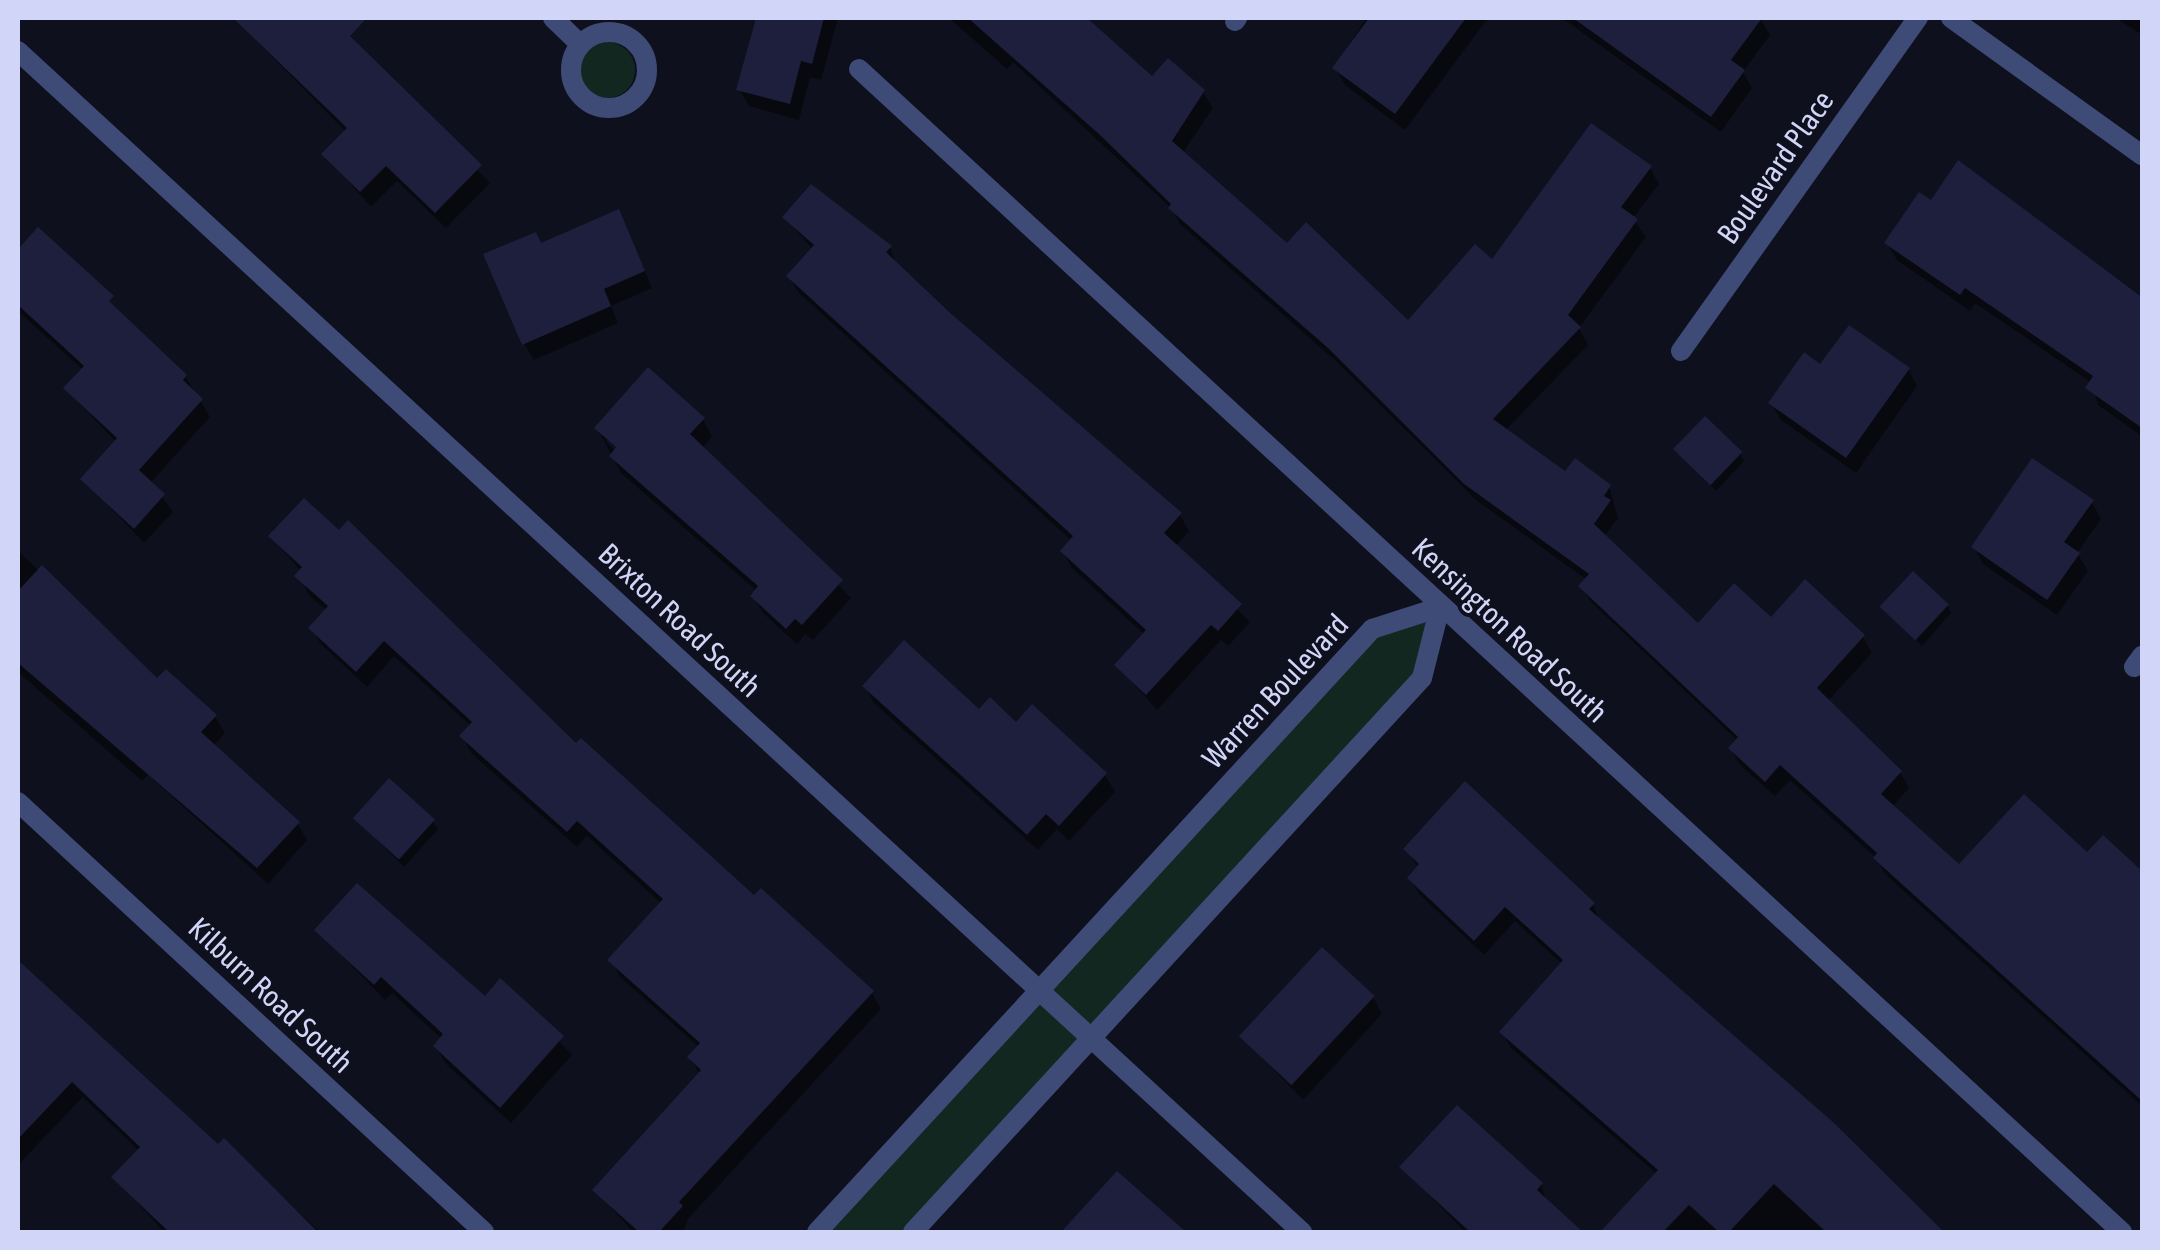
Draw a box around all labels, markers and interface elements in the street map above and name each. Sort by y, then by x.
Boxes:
street label: Boulevard Place [1709,84,1841,250]
street label: Kensington Road South [1405,530,1615,730]
street label: Brixton Road South [591,536,769,704]
street label: Warren Boulevard [1194,606,1356,776]
street label: Kilburn Road South [181,910,361,1080]

